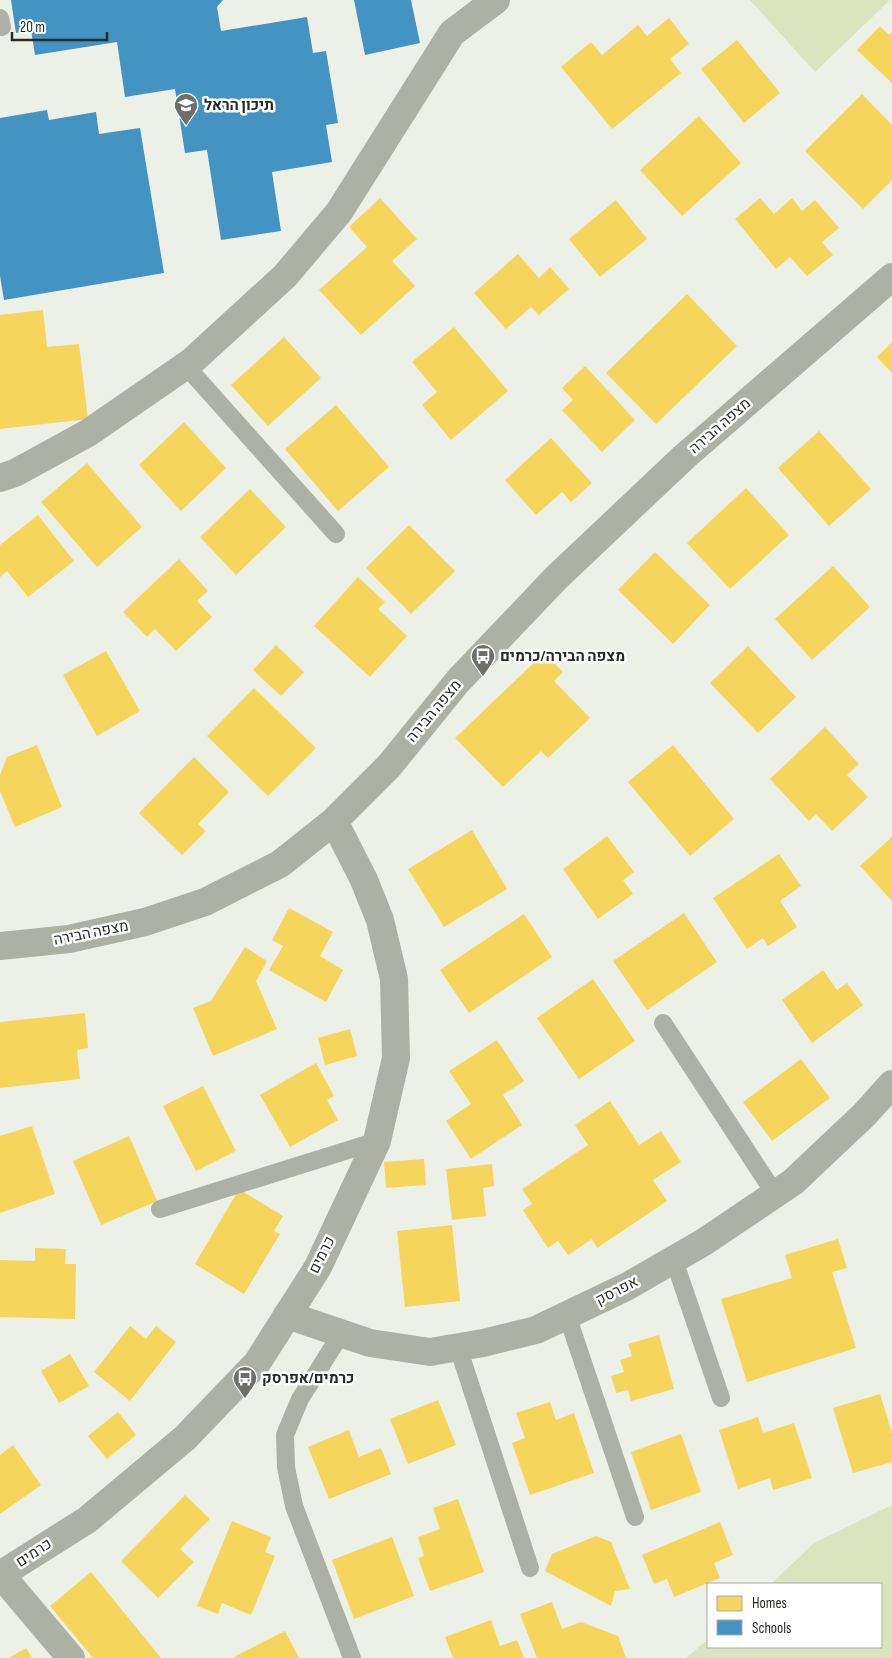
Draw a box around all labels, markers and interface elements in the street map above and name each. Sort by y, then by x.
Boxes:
scale bar [12,10,108,42]
text: 20 m [20,18,45,37]
school or university icon: תיכון הראל [173,92,199,126]
place label: תיכון הראל [204,96,274,115]
street label: מצפה הבירה [685,394,755,458]
bus stop icon: מצפה הבירה/כרמים [470,643,496,677]
place label: מצפה הבירה/כרמים [500,647,625,666]
street label: מצפה הבירה [402,676,466,746]
street label: מצפה הבירה [52,916,130,950]
street label: כרמים [305,1233,339,1277]
street label: אפרסק [593,1272,641,1310]
bus stop icon: כרמים/אפרסק [232,1365,258,1399]
place label: כרמים/אפרסק [262,1369,354,1388]
street label: כרמים [12,1534,56,1572]
legend [707,1583,882,1648]
text: Homes [752,1594,787,1613]
text: Schools [752,1619,791,1638]

